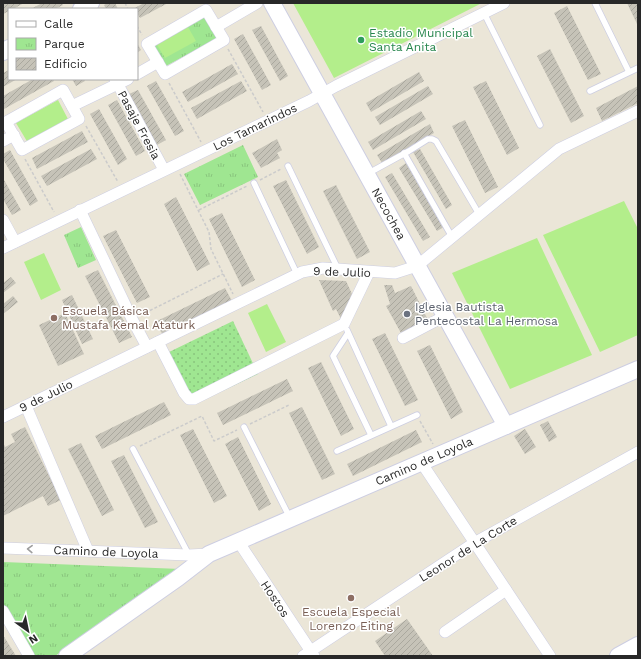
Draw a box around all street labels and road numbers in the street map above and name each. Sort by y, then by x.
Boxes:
street label: Pasaje Fresia [115,88,163,162]
street label: Los Tamarindos [211,101,299,153]
street label: Necochea [369,185,409,243]
street label: 9 de Julio [313,264,371,280]
street label: 9 de Julio [17,377,75,415]
street label: Camino de Loyola [373,434,475,488]
street label: Leonor de La Corte [416,513,520,585]
street label: Camino de Loyola [53,543,159,561]
street label: Hostos [258,578,292,620]

